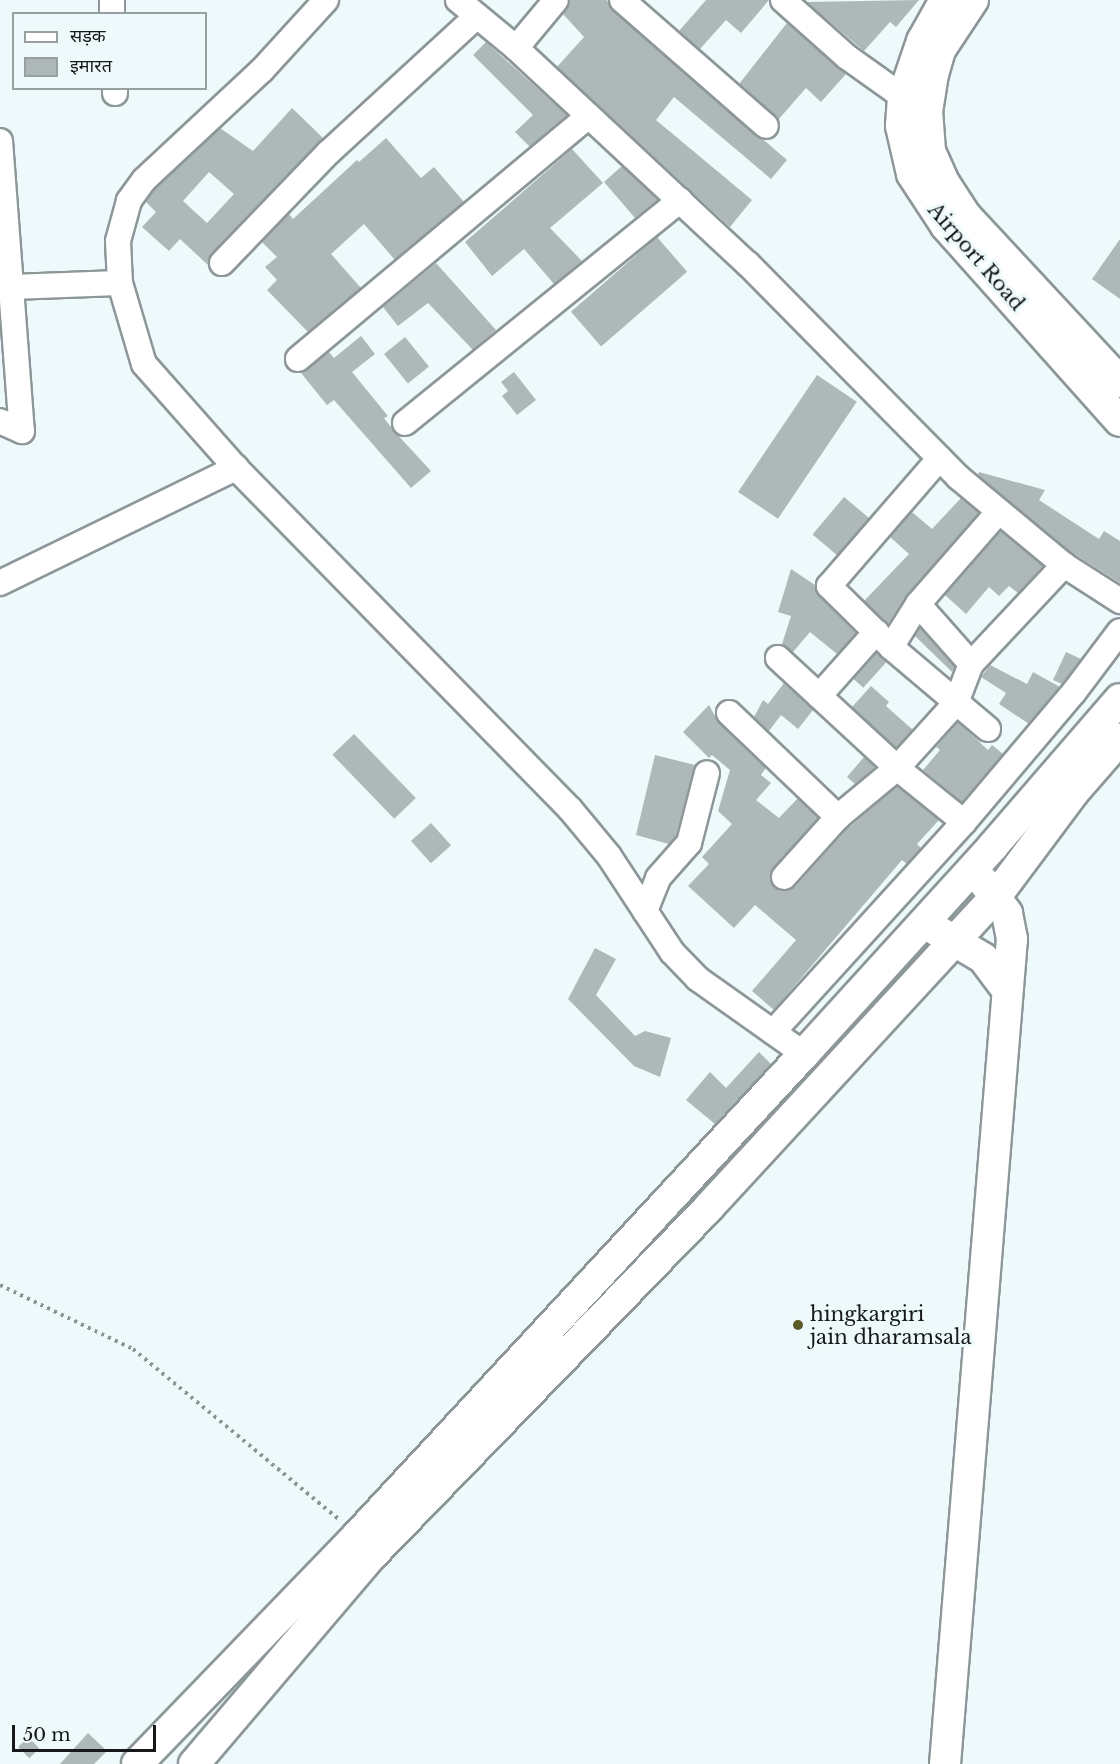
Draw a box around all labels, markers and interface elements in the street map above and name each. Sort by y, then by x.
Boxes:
legend [12,12,207,90]
text: सड़क [70,25,106,47]
text: इमारत [70,55,112,77]
street label: Airport Road [923,198,1029,316]
place label: hingkargiri jain dharamsala [810,1302,972,1349]
marker: hingkargiri jain dharamsala [791,1318,805,1332]
scale bar [15,1713,159,1751]
text: 50 m [23,1724,71,1746]

